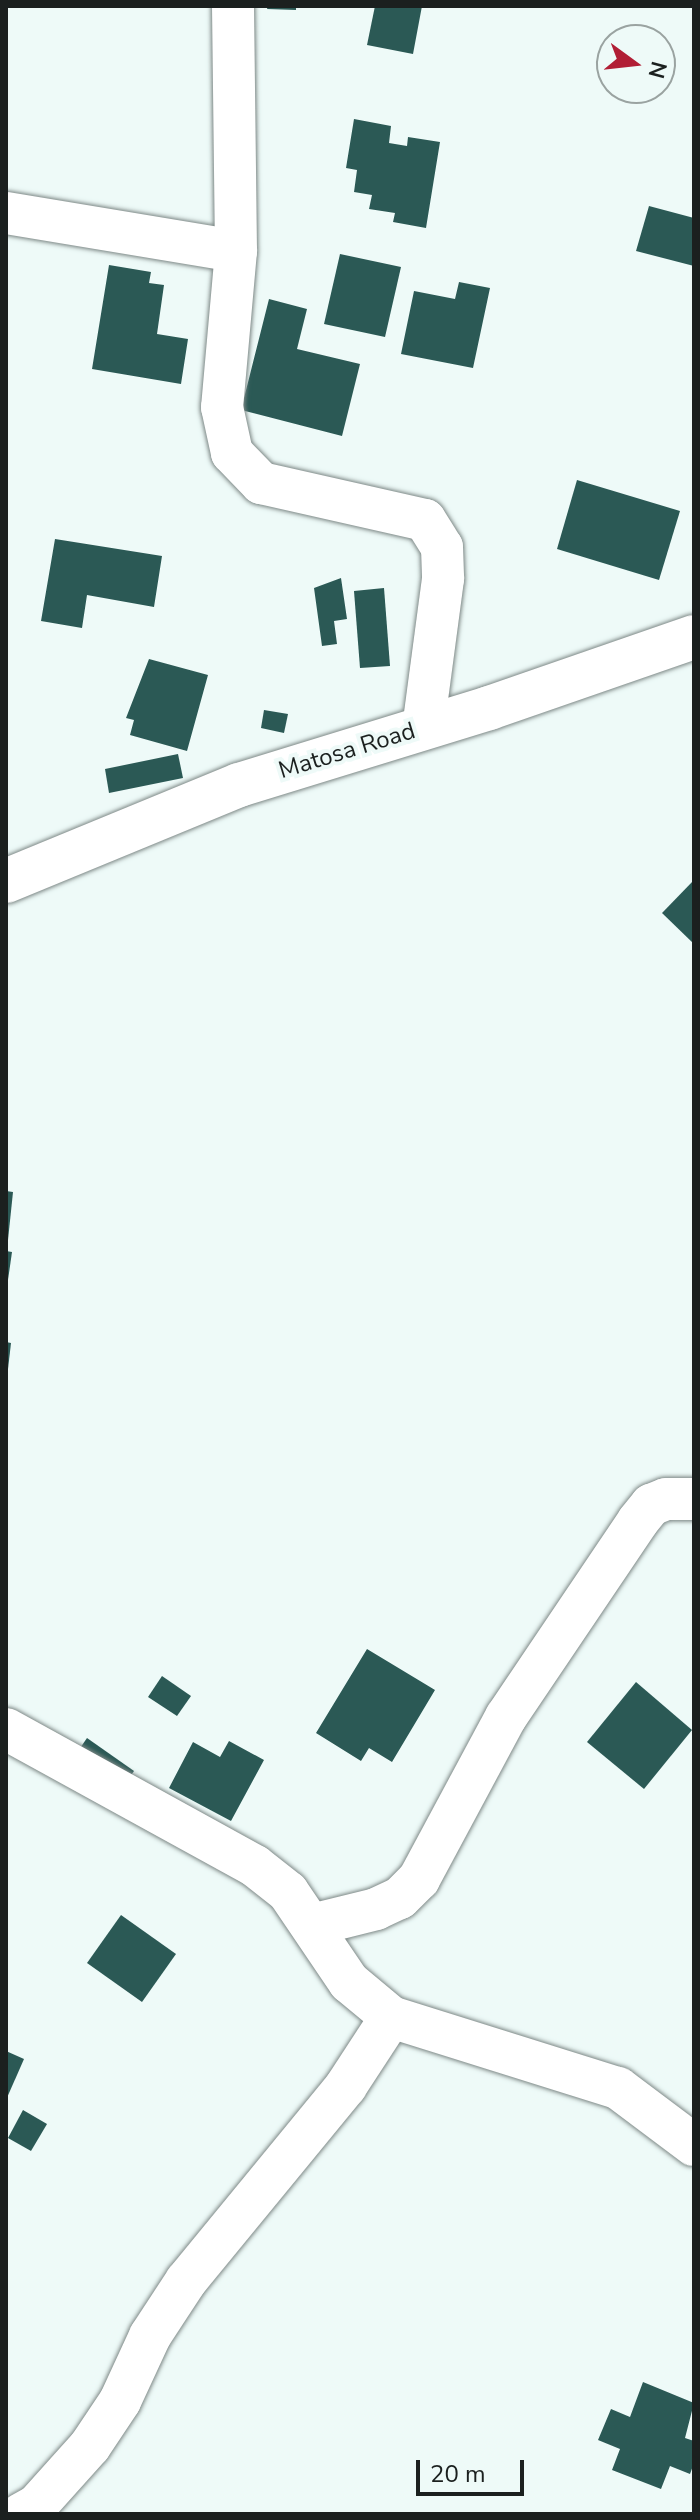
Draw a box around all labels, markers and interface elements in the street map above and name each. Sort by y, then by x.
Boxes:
north arrow [596,24,676,104]
text: N [641,58,674,82]
street label: Matosa Road [275,717,419,785]
scale bar [420,2444,528,2494]
text: 20 m [430,2458,486,2490]

